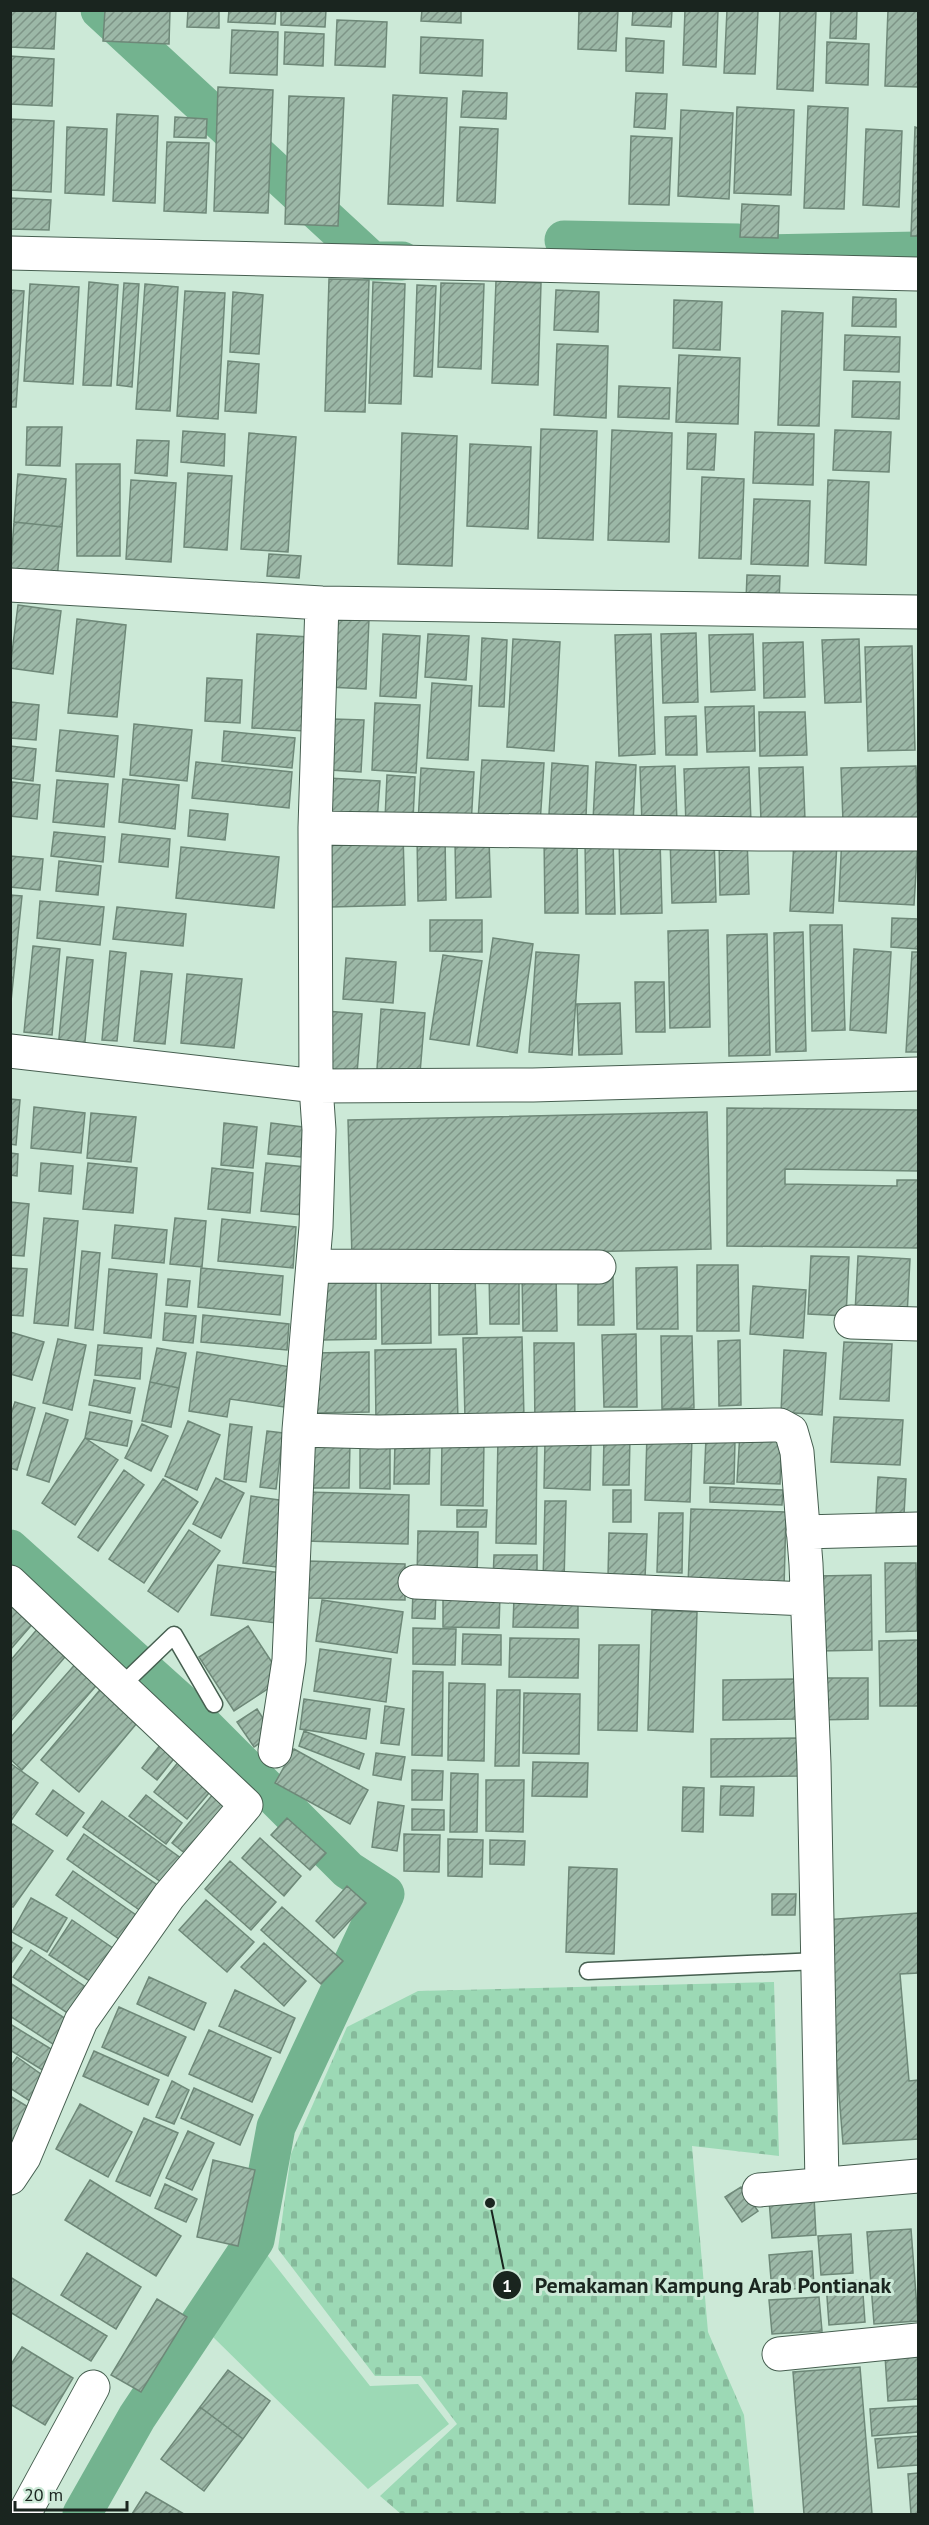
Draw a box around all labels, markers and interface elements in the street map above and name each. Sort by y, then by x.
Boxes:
callout: Pemakaman Kampung Arab Pontianak [492,2265,904,2305]
text: Pemakaman Kampung Arab Pontianak [535,2271,891,2299]
text: 1 [502,2274,512,2297]
scale bar [15,2474,128,2512]
text: 20 m [24,2483,63,2506]

